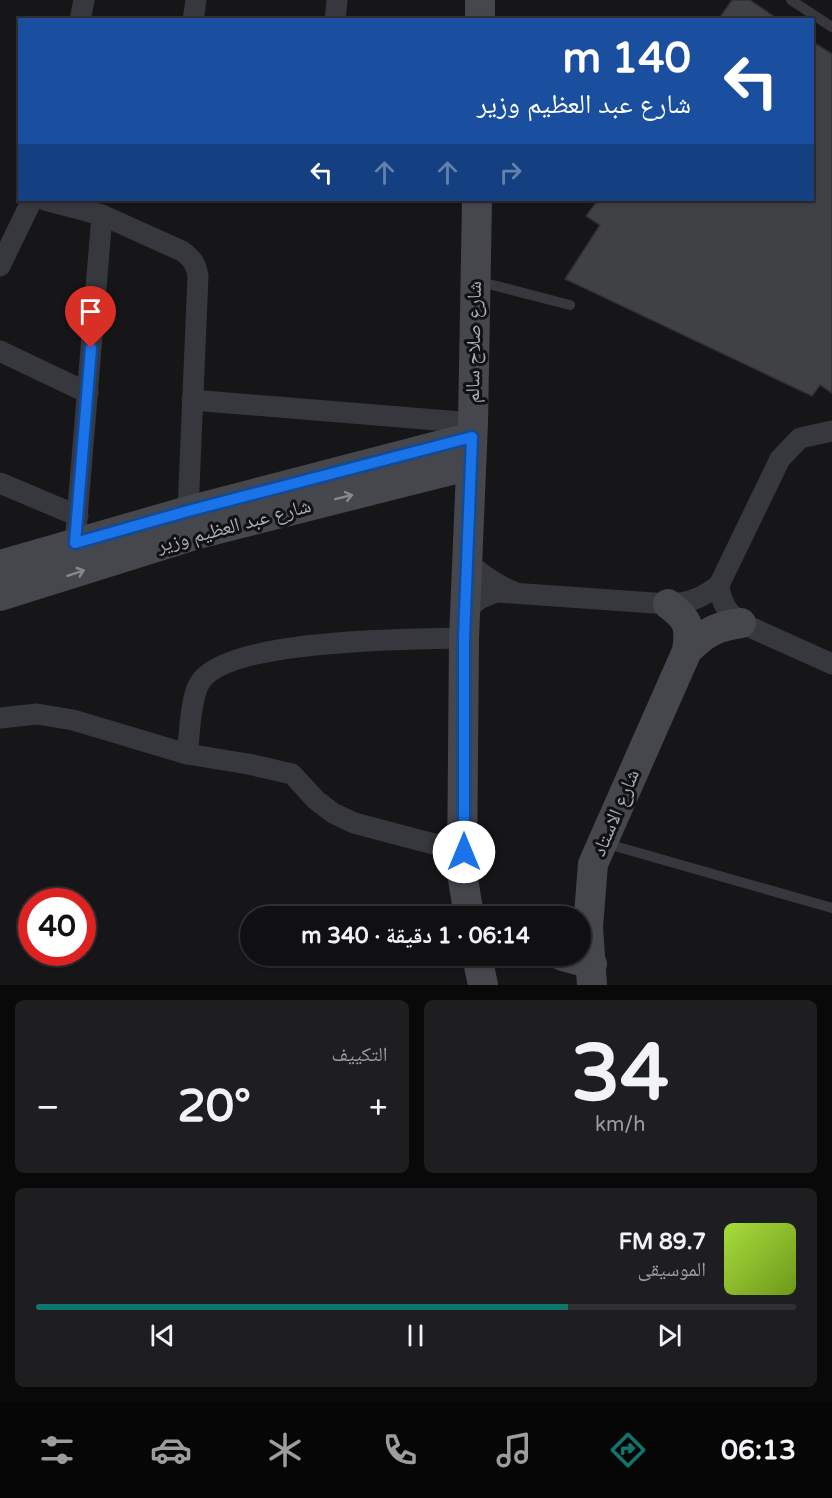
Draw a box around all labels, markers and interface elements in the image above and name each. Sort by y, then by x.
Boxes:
text: 140 m [562,33,691,84]
icon: left [712,42,790,120]
text: شارع عبد العظيم وزير [477,88,691,121]
icon: left [305,156,338,189]
icon: ahead [368,156,401,189]
icon: ahead [431,156,464,189]
icon: right [494,156,527,189]
street label: شارع صلاح سالم [461,281,488,403]
pin [65,286,116,348]
icon: arrive [74,295,107,328]
one-way arrow [334,490,353,502]
street label: شارع عبد العظيم وزير [153,494,314,559]
one-way arrow [66,566,85,577]
street label: شارع الاستاد [587,766,645,860]
position arrow [432,820,496,884]
speed limit sign: 40 [18,888,96,966]
text: 06:14 · 1 دقيقة · 340 m [301,923,530,949]
text: 34 [571,1027,669,1121]
text: التكييف [331,1043,388,1067]
text: 20° [177,1080,251,1134]
text: − [36,1088,60,1127]
text: + [369,1088,387,1127]
text: km/h [595,1113,645,1137]
text: 89.7 FM [619,1229,706,1255]
text: الموسيقى [638,1258,706,1282]
icon: previous [146,1319,179,1352]
icon: pause [399,1319,432,1352]
icon: next [653,1319,686,1352]
icon: filters [36,1429,78,1471]
icon: car [150,1429,192,1471]
icon: climate [264,1429,306,1471]
icon: phone [379,1429,421,1471]
icon: music [493,1429,535,1471]
icon: directions [607,1429,649,1471]
text: 06:13 [721,1434,796,1467]

